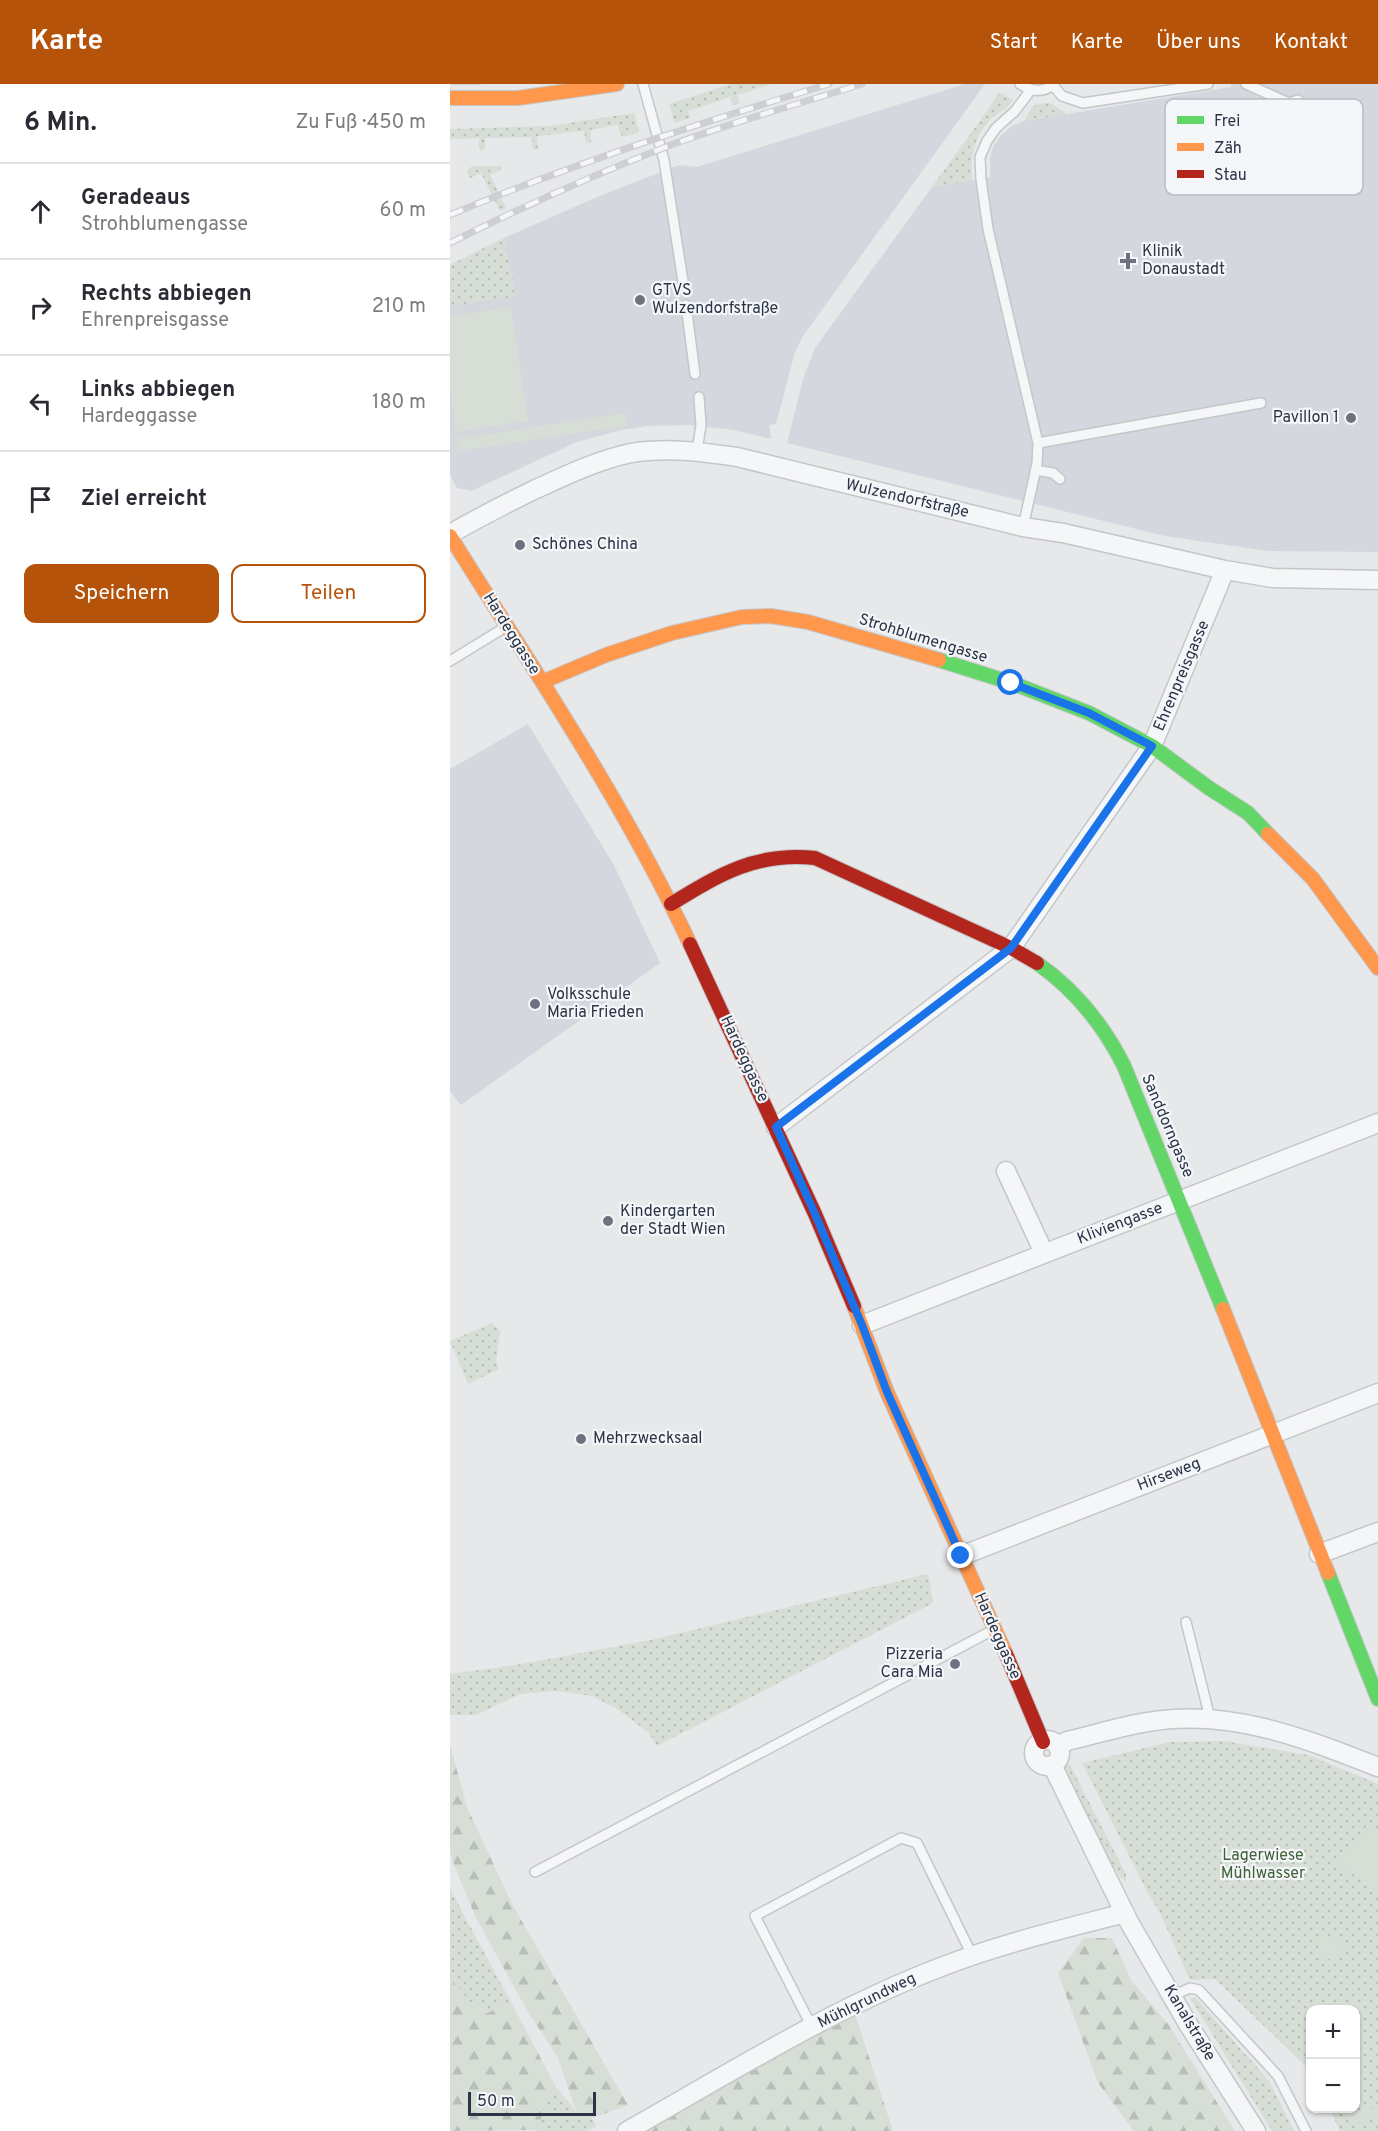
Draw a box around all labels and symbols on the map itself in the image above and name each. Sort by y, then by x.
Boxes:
legend [1165,99,1363,195]
text: Frei [1214,112,1240,132]
text: Zäh [1214,139,1242,159]
text: Stau [1214,166,1247,186]
place label: Klinik Donaustadt [1142,242,1225,280]
marker: Klinik Donaustadt [1119,252,1137,270]
place label: GTVS Wulzendorfstraße [652,281,778,319]
marker: GTVS Wulzendorfstraße [633,293,647,307]
place label: Pavillon 1 [1273,408,1339,428]
marker: Pavillon 1 [1344,411,1358,425]
street label: Wulzendorfstraße [843,475,971,523]
place label: Schönes China [532,535,638,555]
marker: Schönes China [513,538,527,552]
street label: Hardeggasse [478,589,544,679]
street label: Strohblumengasse [856,610,990,668]
street label: Ehrenpreisgasse [1150,618,1214,734]
route start [997,669,1023,695]
place label: Volksschule Maria Frieden [547,985,644,1023]
marker: Volksschule Maria Frieden [528,997,542,1011]
street label: Hardeggasse [715,1013,773,1105]
street label: Sanddorngasse [1136,1071,1198,1181]
street label: Kliviengasse [1074,1199,1166,1249]
place label: Kindergarten der Stadt Wien [620,1202,725,1240]
marker: Kindergarten der Stadt Wien [601,1214,615,1228]
place label: Mehrzwecksaal [593,1429,703,1449]
marker: Mehrzwecksaal [574,1432,588,1446]
street label: Hirseweg [1134,1454,1204,1496]
route end [947,1542,973,1568]
street label: Hardeggasse [969,1589,1025,1683]
place label: Pizzeria Cara Mia [881,1645,943,1683]
marker: Pizzeria Cara Mia [948,1657,962,1671]
park label: Lagerwiese Mühlwasser [1221,1846,1305,1884]
street label: Mühlgrundweg [815,1969,919,2033]
street label: Kanalstraße [1158,1981,1220,2065]
scale bar [468,2089,596,2116]

